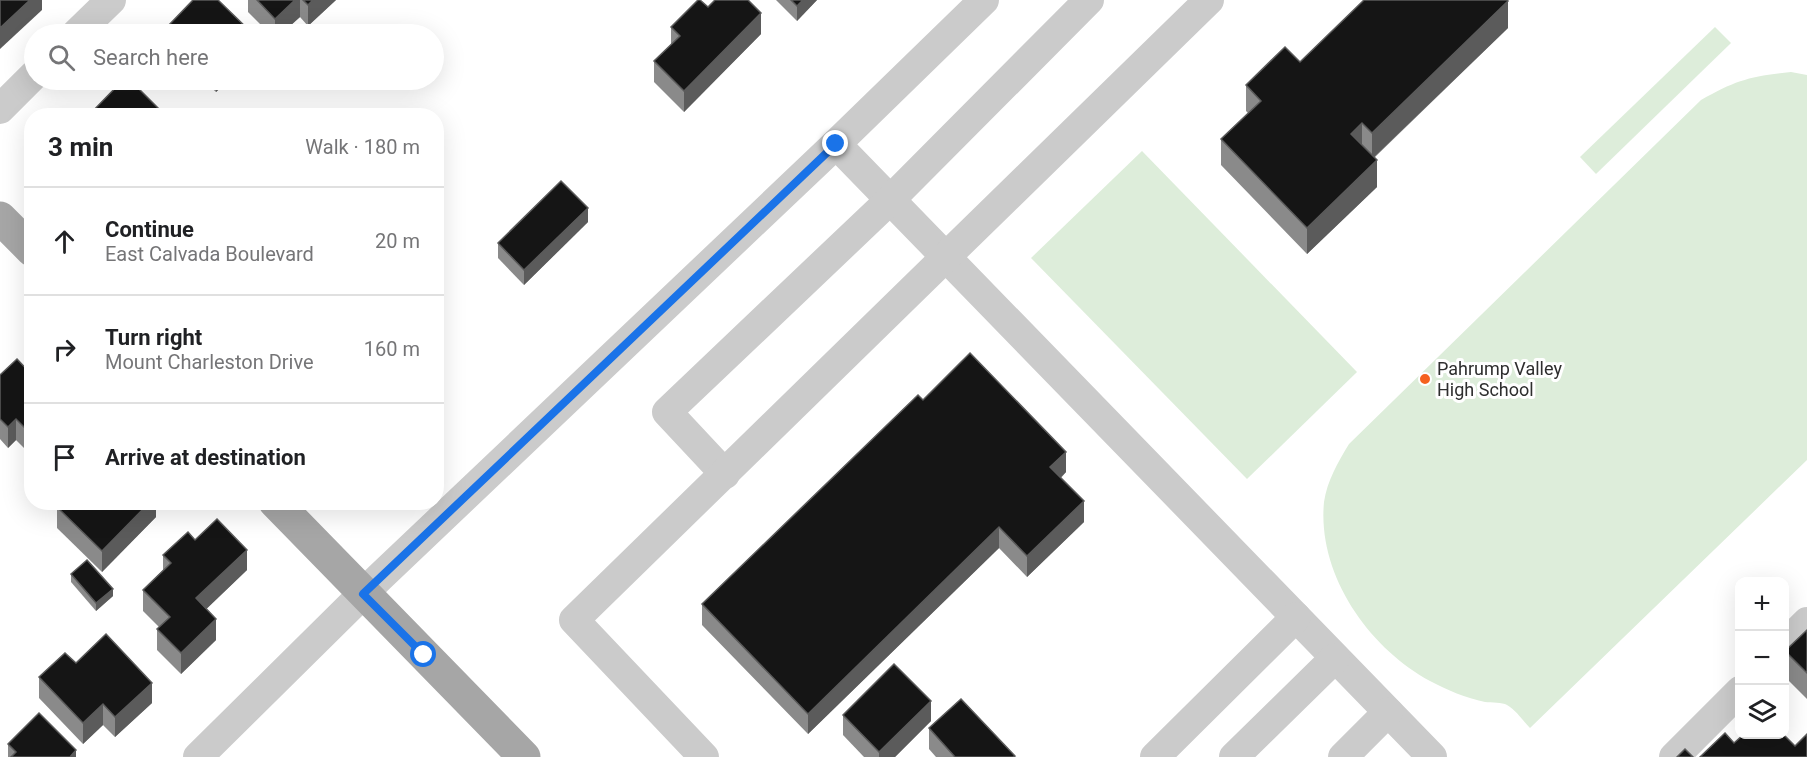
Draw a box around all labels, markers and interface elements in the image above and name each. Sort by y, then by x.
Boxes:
search box [24,24,444,90]
icon: search [45,41,78,74]
text: Search here [93,45,209,70]
route end [822,130,848,156]
text: 3 min [48,132,113,162]
text: Walk · 180 m [305,135,420,159]
text: Continue [105,217,194,242]
icon: ahead [48,225,81,258]
text: 20 m [375,229,420,253]
text: East Calvada Boulevard [105,242,314,266]
text: Turn right [105,325,202,350]
icon: right [48,333,81,366]
text: 160 m [364,337,420,361]
text: Mount Charleston Drive [105,350,314,374]
place label: Pahrump Valley High School [1437,358,1562,400]
marker: Pahrump Valley High School [1418,372,1432,386]
icon: arrive [48,441,81,474]
text: Arrive at destination [105,445,306,470]
map controls [1735,577,1789,739]
button: + [1735,577,1789,631]
button: − [1735,631,1789,685]
route start [410,641,436,667]
button: layers [1735,685,1789,739]

